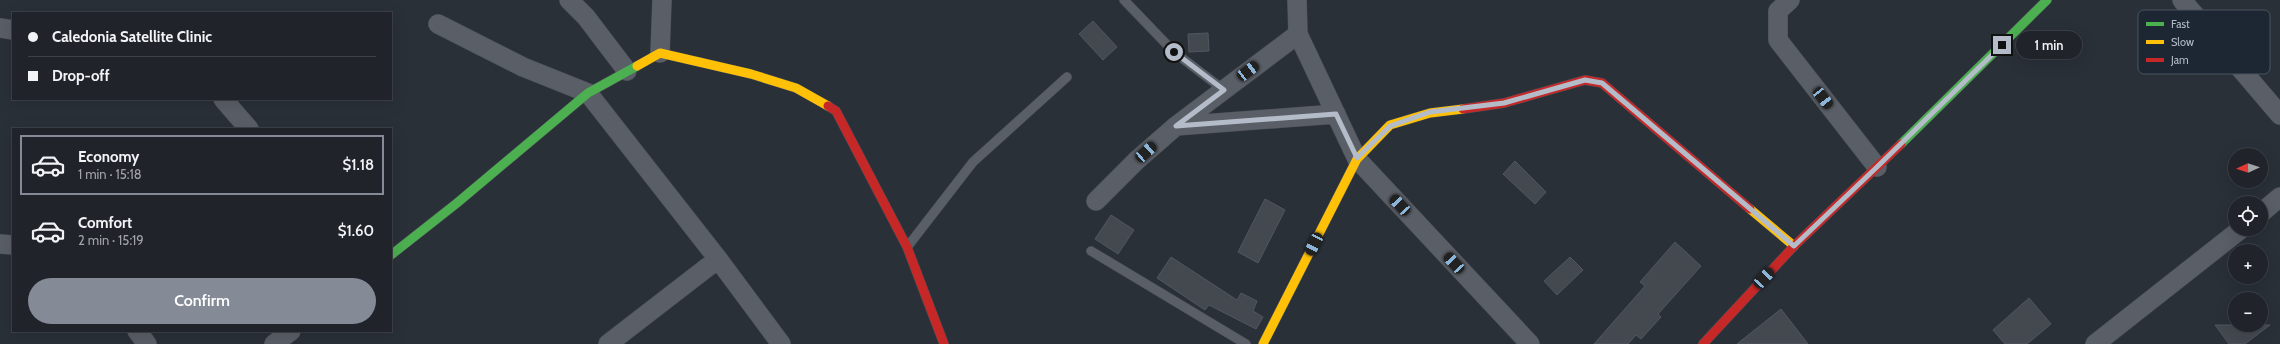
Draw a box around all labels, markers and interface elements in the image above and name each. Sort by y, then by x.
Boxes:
legend [2138,10,2270,74]
text: Fast [2171,17,2190,31]
text: Caledonia Satellite Clinic [52,28,212,46]
callout: 1 min [2016,31,2082,59]
text: Slow [2171,35,2194,49]
route end [1993,36,2011,54]
text: 1 min [2034,37,2064,53]
route start [1165,43,1183,61]
text: Jam [2170,53,2189,67]
car [1235,59,1261,83]
text: Drop-off [52,67,110,85]
car [1811,85,1835,111]
car [1133,140,1159,164]
icon: car [30,147,66,183]
text: Economy [78,148,139,166]
north arrow [2228,148,2268,188]
map controls [2228,148,2268,332]
text: $1.18 [343,156,374,174]
text: 1 min · 15:18 [78,166,142,182]
car [1387,192,1413,218]
button: locate [2228,196,2268,236]
icon: car [30,213,66,249]
text: Comfort [78,214,132,232]
text: $1.60 [338,222,374,240]
car [1303,231,1325,257]
text: 2 min · 15:19 [78,232,144,248]
button: + [2228,244,2268,284]
car [1441,250,1467,276]
car [1751,265,1777,291]
button: Confirm [28,278,376,324]
button: − [2228,292,2268,332]

